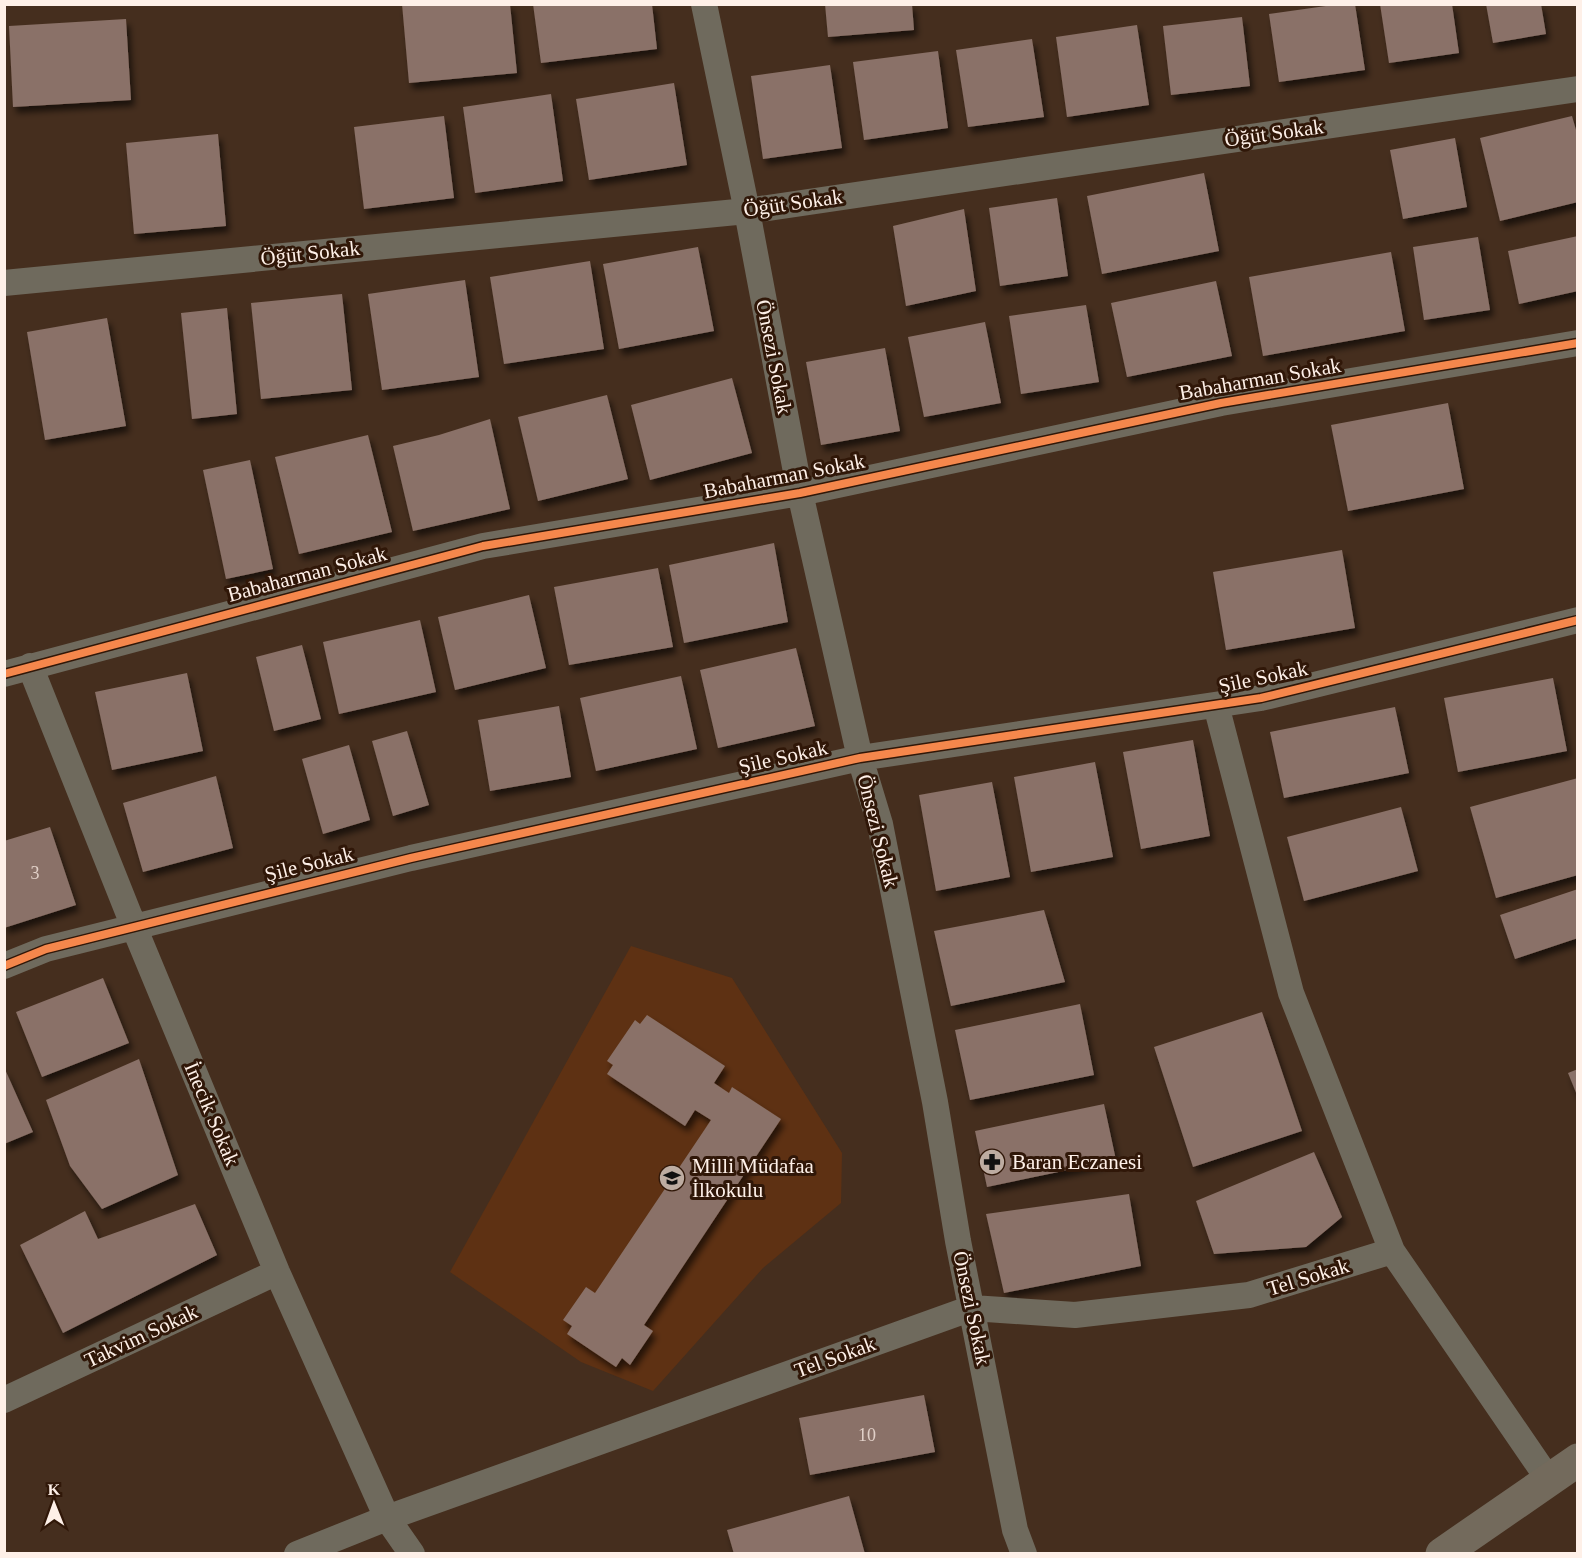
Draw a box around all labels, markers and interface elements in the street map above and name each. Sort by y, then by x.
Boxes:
street label: Öğüt Sokak [1223,114,1326,152]
street label: Öğüt Sokak [742,184,845,222]
street label: Öğüt Sokak [259,236,361,270]
street label: Önsezi Sokak [751,298,797,417]
street label: Babaharman Sokak [1177,353,1343,405]
street label: Babaharman Sokak [701,448,867,503]
street label: Babaharman Sokak [225,541,390,607]
street label: Şile Sokak [1216,656,1310,698]
street label: Şile Sokak [736,735,830,779]
street label: Önsezi Sokak [852,772,904,891]
street label: Şile Sokak [262,841,356,887]
house number: 3 [31,863,40,883]
street label: İnecik Sokak [179,1059,245,1170]
pharmacy icon: Baran Eczanesi [977,1147,1007,1177]
place label: Baran Eczanesi [1012,1150,1142,1174]
place label: Milli Müdafaa İlkokulu [692,1154,815,1202]
school or university icon: Milli Müdafaa İlkokulu [657,1163,687,1193]
street label: Önsezi Sokak [948,1249,996,1368]
street label: Tel Sokak [1264,1253,1352,1301]
street label: Takvim Sokak [81,1299,202,1373]
street label: Tel Sokak [791,1331,879,1383]
house number: 10 [858,1425,876,1445]
north arrow [24,1474,84,1534]
text: K [47,1481,61,1498]

